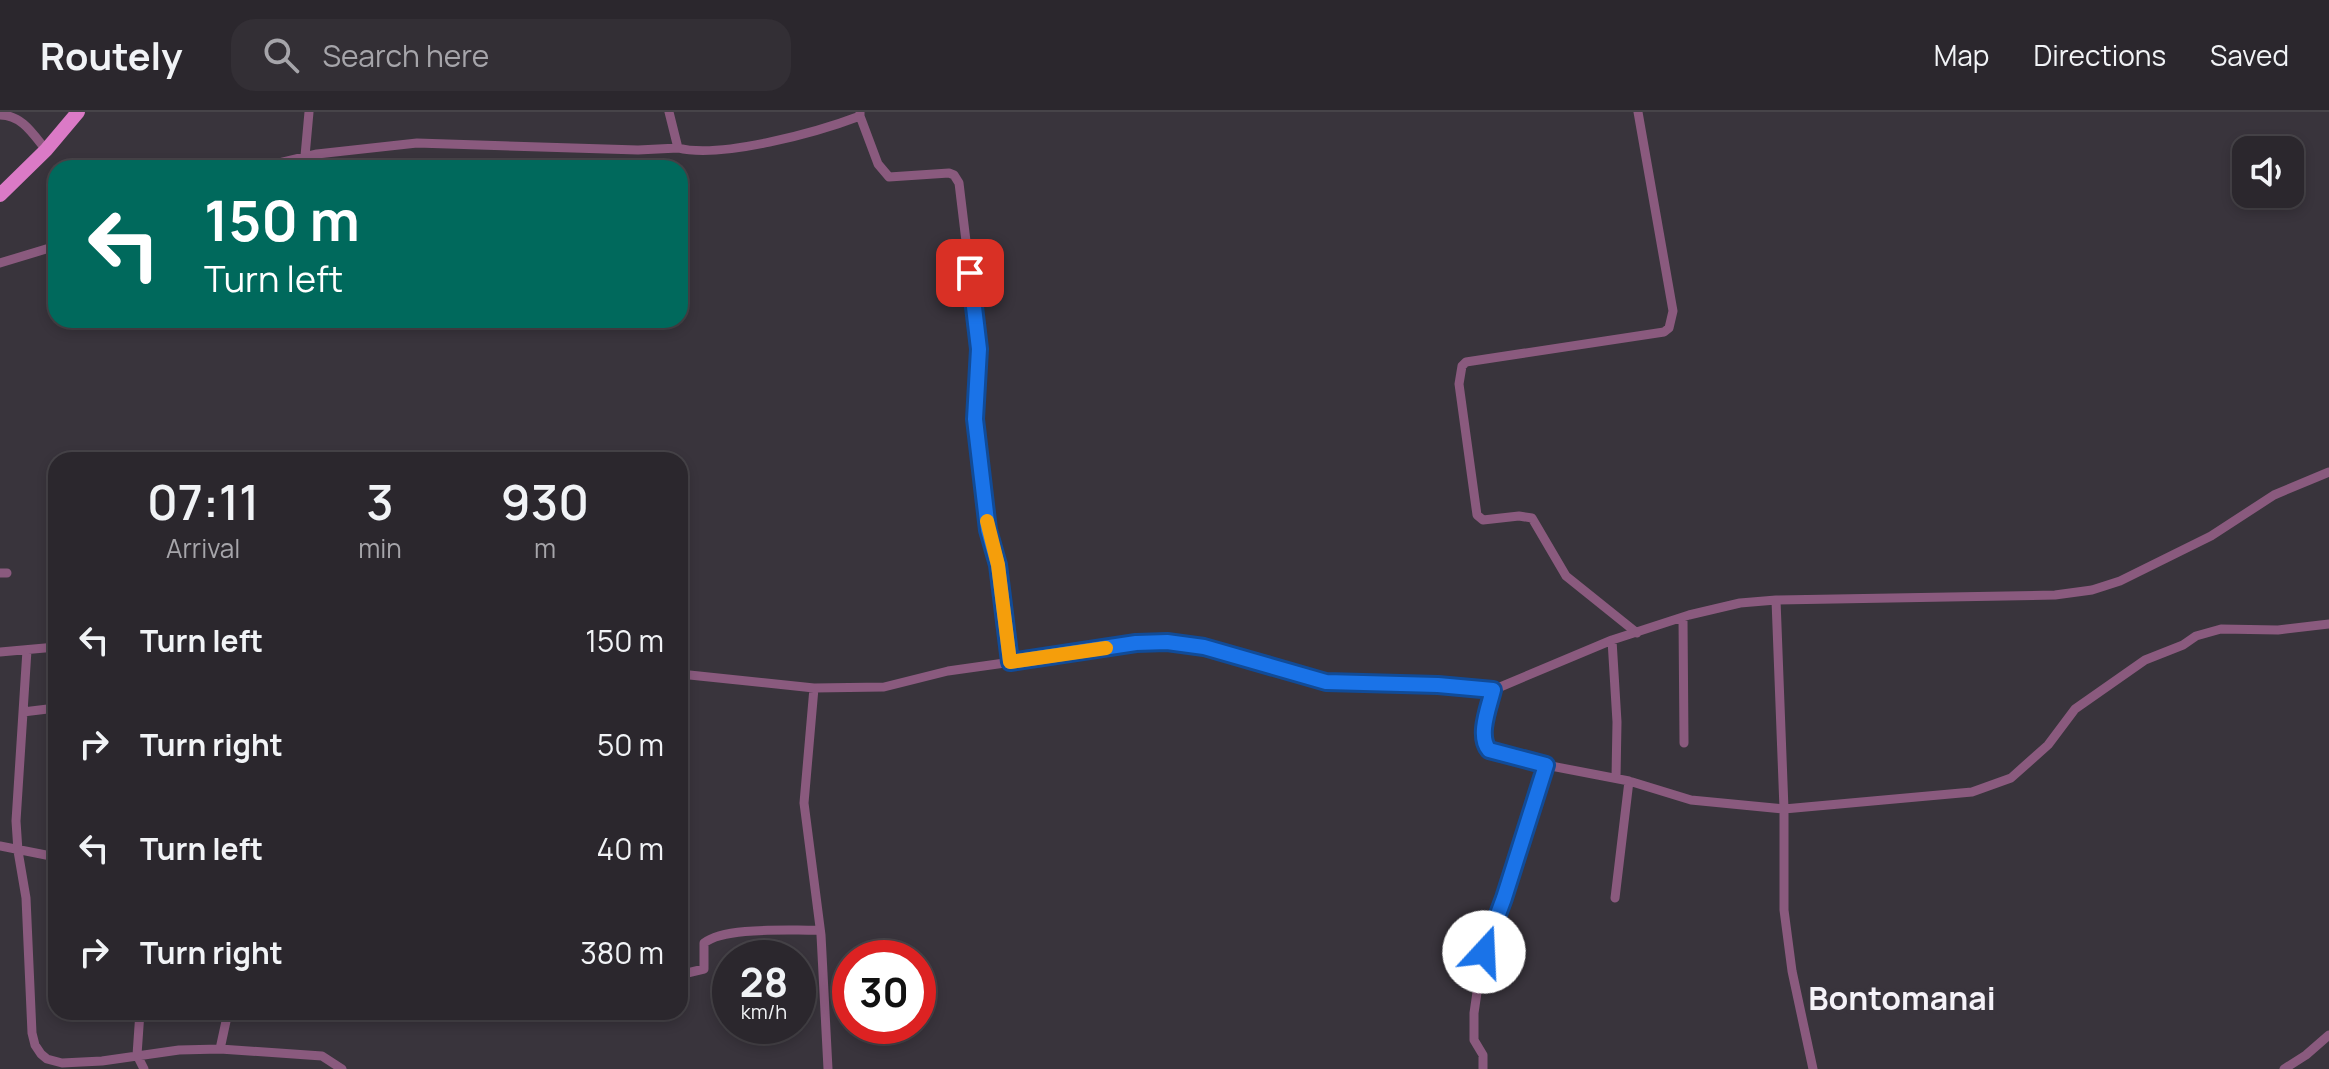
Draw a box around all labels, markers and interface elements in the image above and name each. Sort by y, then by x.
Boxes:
search box [231,19,791,91]
text: Routely [40,29,183,81]
icon: search [259,33,303,77]
text: Search here [323,35,489,76]
text: Map [1934,36,1989,74]
text: Directions [2033,36,2166,74]
text: Saved [2210,36,2289,74]
map controls [2232,136,2304,208]
button: sound [2232,136,2304,208]
text: 150 m [204,181,360,258]
icon: left [72,192,176,296]
pin [936,239,1004,307]
icon: arrive [948,251,992,295]
text: Turn left [204,254,343,303]
text: 07:11 [147,469,259,534]
text: 3 [366,469,394,534]
text: 930 [501,469,589,534]
text: Arrival [166,530,240,566]
text: min [358,530,402,566]
text: m [534,530,556,566]
icon: left [72,618,116,662]
text: Turn left [140,620,263,661]
text: 150 m [585,620,664,661]
icon: right [72,722,116,766]
text: Turn right [140,724,283,765]
text: 50 m [597,724,664,765]
icon: left [72,826,116,870]
text: Turn left [140,828,263,869]
text: 40 m [597,828,664,869]
position arrow [1442,910,1526,994]
icon: right [72,930,116,974]
text: Turn right [140,932,283,973]
text: 380 m [580,932,664,973]
speed limit sign: 30 [832,940,936,1044]
text: 28 [740,954,788,1009]
district label: Bontomanai [1808,976,1996,1020]
text: km/h [741,998,787,1025]

